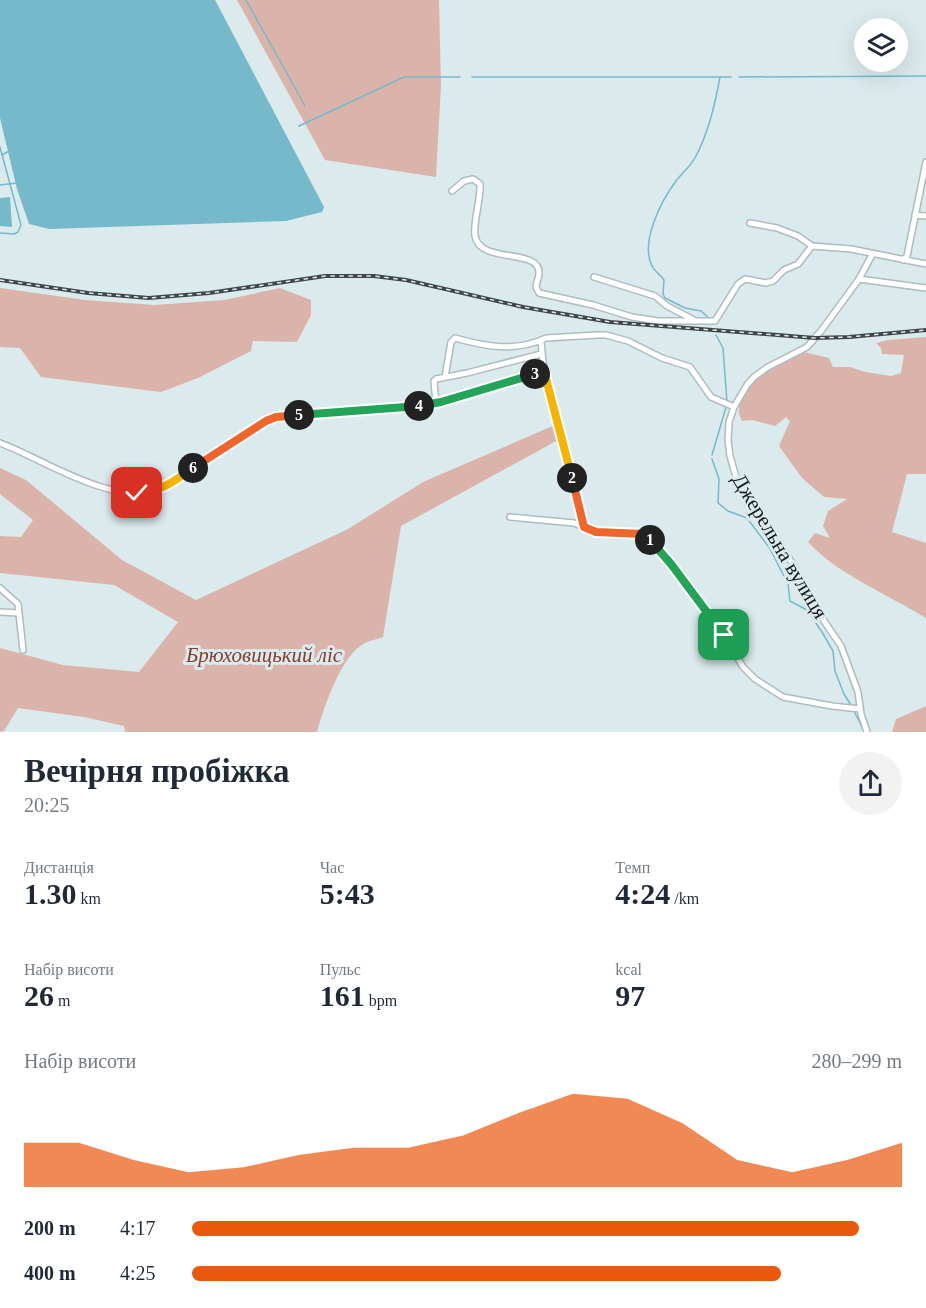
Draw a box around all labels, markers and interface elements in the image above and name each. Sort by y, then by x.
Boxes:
map controls [854,18,908,72]
button: layers [854,18,908,72]
pin: 3 [520,359,550,389]
text: 3 [531,365,539,382]
pin: 4 [404,391,434,421]
text: 4 [415,397,423,414]
pin: 5 [284,400,314,430]
text: 5 [295,406,303,423]
pin: 6 [178,453,208,483]
text: 6 [189,459,197,476]
pin: 2 [557,463,587,493]
pin [111,467,162,518]
text: 2 [568,469,576,486]
street label: Джерельна вулиця [727,469,833,623]
icon: check [120,476,153,509]
pin: 1 [635,525,665,555]
text: 1 [646,531,654,548]
pin [698,609,749,660]
icon: arrive [707,618,740,651]
park label: Брюховицький ліс [185,643,343,667]
button: share [839,752,902,815]
text: Вечірня пробіжка [24,753,290,789]
text: 20:25 [24,794,70,816]
text: Дистанція [24,859,94,876]
text: Час [320,859,344,876]
text: Темп [615,859,650,876]
text: 1.30 [24,877,77,910]
text: 5:43 [320,877,375,910]
text: 4:24 [615,877,670,910]
text: km [77,890,101,907]
text: /km [670,890,699,907]
text: Набір висоти [24,961,114,978]
text: Пульс [320,961,361,978]
text: kcal [615,961,642,978]
text: 26 [24,979,54,1012]
text: 161 [320,979,365,1012]
text: 97 [615,979,645,1012]
text: m [54,992,70,1009]
text: bpm [365,992,397,1009]
text: Набір висоти [24,1050,136,1072]
text: 280–299 m [811,1050,902,1072]
text: 200 m [24,1217,76,1239]
text: 4:17 [120,1217,156,1239]
text: 400 m [24,1262,76,1284]
text: 4:25 [120,1262,156,1284]

